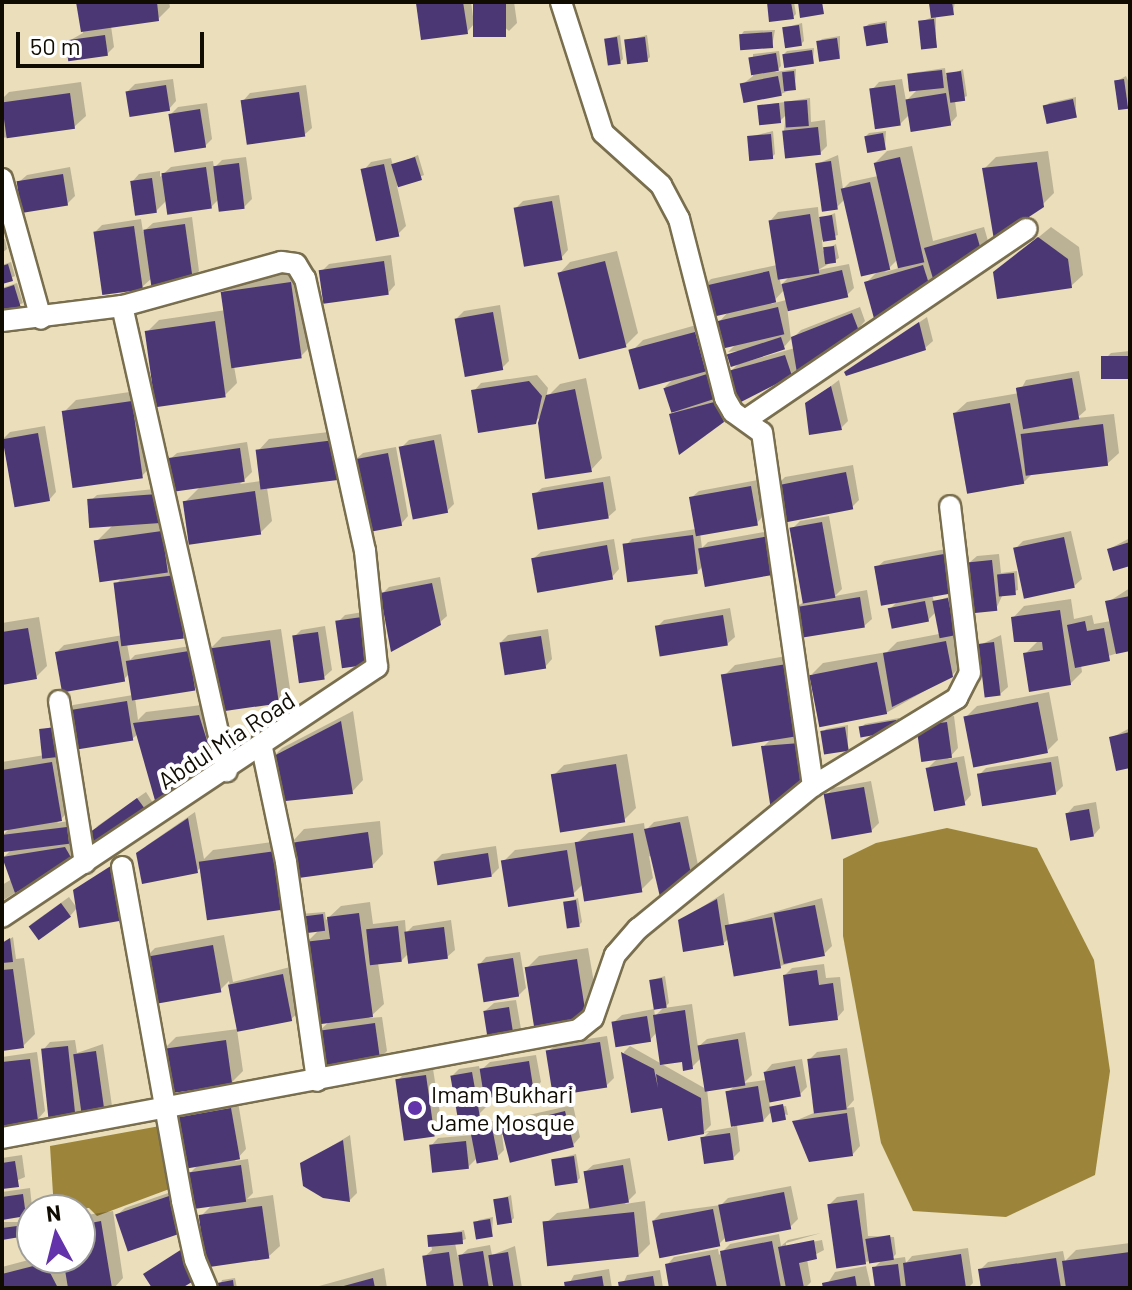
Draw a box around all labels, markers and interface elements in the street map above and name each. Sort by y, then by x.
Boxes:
scale bar [20,16,208,66]
text: 50 m [30,31,81,60]
street label: Abdul Mia Road [152,685,300,795]
place label: Imam Bukhari Jame Mosque [431,1080,575,1136]
marker: Imam Bukhari Jame Mosque [406,1099,424,1117]
north arrow [16,1194,96,1274]
text: N [44,1198,62,1226]

